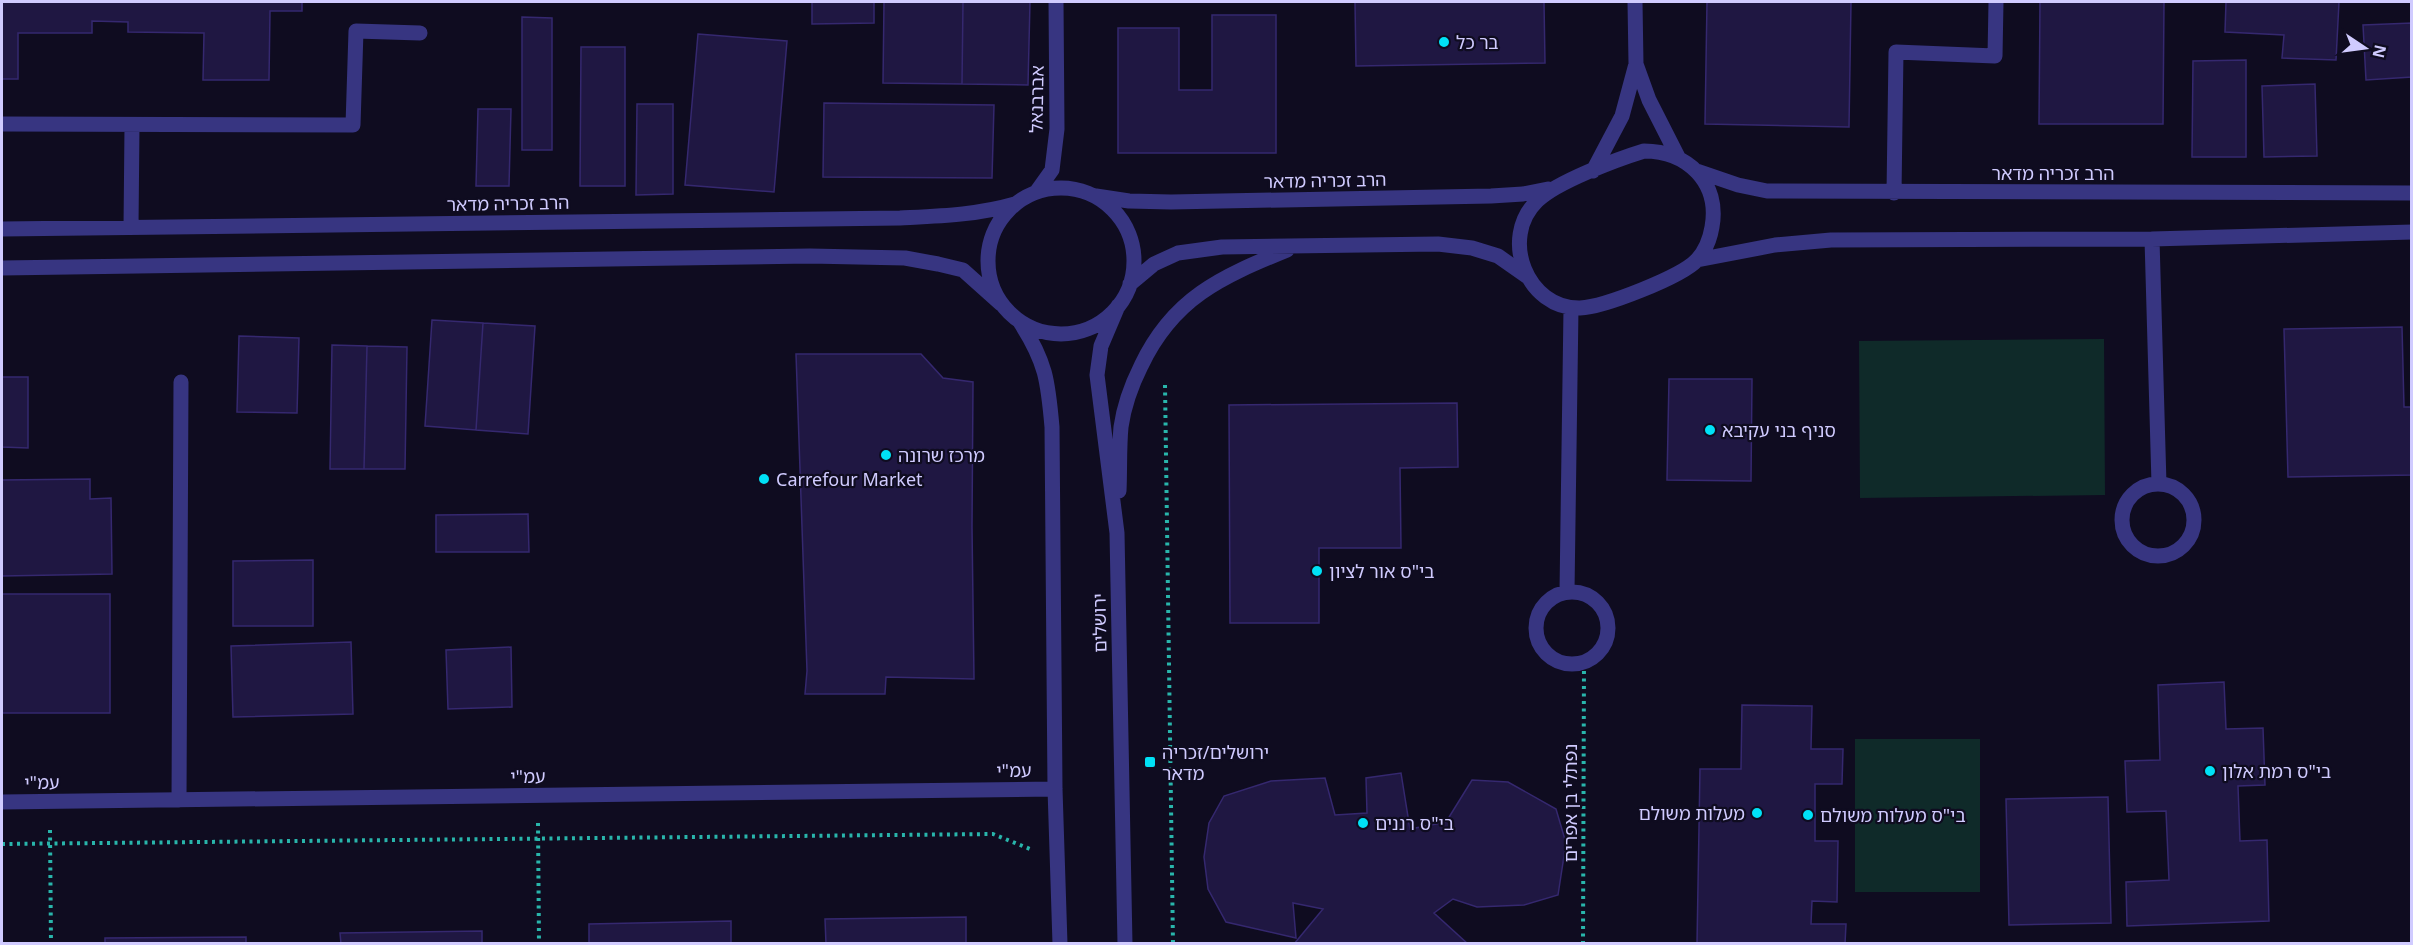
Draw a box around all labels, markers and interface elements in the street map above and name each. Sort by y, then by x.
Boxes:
north arrow [2335,18,2395,78]
place label: בר כל [1456,30,1499,54]
marker: בר כל [1437,35,1451,49]
text: N [2367,43,2392,60]
street label: אברבנאל [1023,65,1049,133]
street label: הרב זכריה מדאר [1992,161,2114,185]
street label: הרב זכריה מדאר [1263,167,1387,193]
street label: הרב זכריה מדאר [446,190,570,216]
place label: סניף בני עקיבא [1722,418,1836,442]
marker: סניף בני עקיבא [1703,423,1717,437]
place label: מרכז שרונה [898,443,985,467]
marker: מרכז שרונה [879,448,893,462]
place label: Carrefour Market [776,467,923,491]
marker: Carrefour Market [757,472,771,486]
place label: בי"ס אור לציון [1329,559,1435,583]
marker: בי"ס אור לציון [1310,564,1324,578]
street label: ירושלים [1086,593,1112,653]
place label: ירושלים/זכריה מדאר [1162,740,1269,785]
street label: נפתלי בן אפרים [1558,744,1582,862]
marker: ירושלים/זכריה מדאר [1143,755,1157,769]
street label: עמ"י [996,758,1032,782]
place label: בי"ס רמת אלון [2222,759,2331,783]
street label: עמ"י [510,764,546,788]
marker: בי"ס רמת אלון [2203,764,2217,778]
street label: עמ"י [24,770,60,794]
place label: מעלות משולם [1638,801,1745,825]
place label: בי"ס מעלות משולם [1820,803,1966,827]
marker: מעלות משולם [1750,806,1764,820]
marker: בי"ס מעלות משולם [1801,808,1815,822]
place label: בי"ס רננים [1375,811,1454,835]
marker: בי"ס רננים [1356,816,1370,830]

